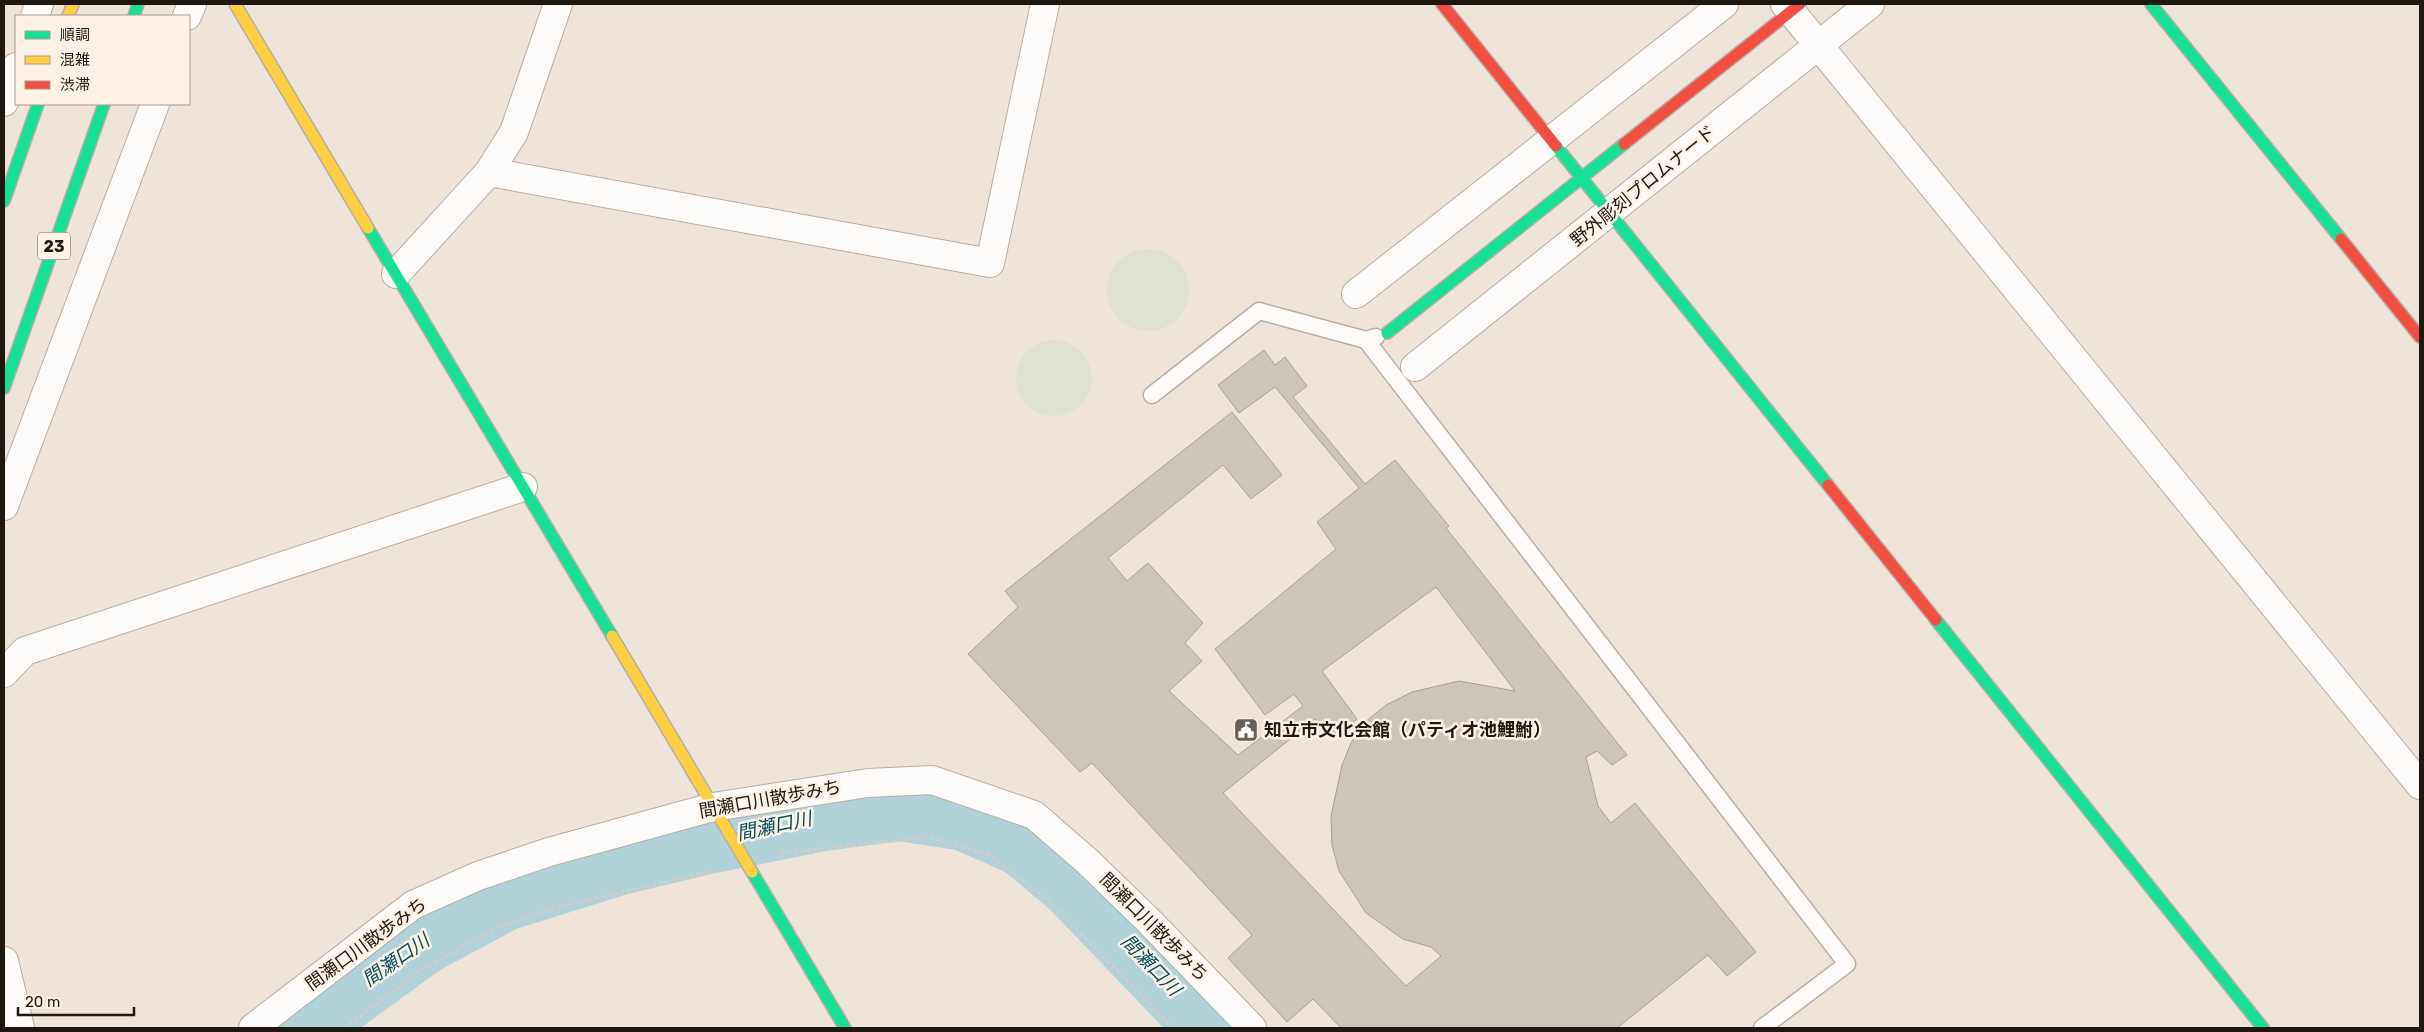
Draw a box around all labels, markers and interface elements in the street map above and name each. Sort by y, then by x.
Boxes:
legend [15,15,190,105]
text: 順調 [60,26,90,44]
text: 混雑 [60,51,90,69]
text: 渋滞 [60,76,90,94]
street label: 野外彫刻プロムナード [1566,121,1720,251]
road number: 23 [38,232,70,260]
public building icon: 知立市文化会館（パティオ池鯉鮒） [1233,717,1259,743]
place label: 知立市文化会館（パティオ池鯉鮒） [1264,719,1551,741]
street label: 間瀬口川散歩みち [697,776,843,822]
water label: 間瀬口川 [734,806,816,845]
street label: 間瀬口川散歩みち [1095,868,1213,986]
street label: 間瀬口川散歩みち [301,893,431,995]
water label: 間瀬口川 [358,929,434,991]
water label: 間瀬口川 [1116,930,1186,1000]
scale bar [18,984,134,1016]
text: 20 m [25,993,60,1011]

